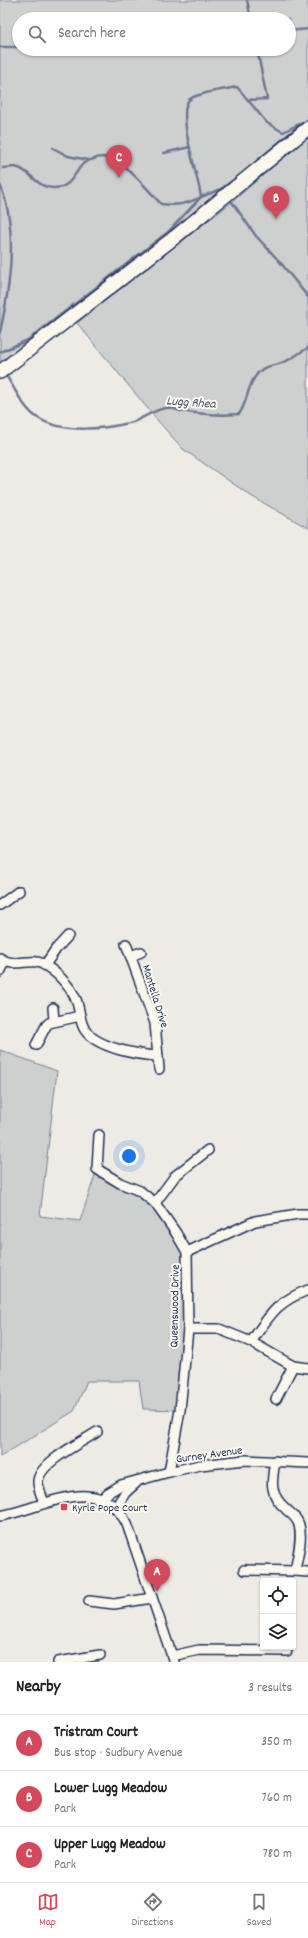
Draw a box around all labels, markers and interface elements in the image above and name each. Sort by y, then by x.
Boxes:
search box [12,12,296,56]
icon: search [26,23,48,45]
text: Search here [58,23,126,45]
pin: C [106,145,132,178]
pin: B [263,186,289,219]
water label: Lugg Rhea [166,392,217,415]
street label: Mantella Drive [137,963,172,1030]
your location [119,1146,139,1166]
street label: Queenswood Drive [166,1264,185,1348]
street label: Gurney Avenue [175,1442,244,1469]
place label: Kyrle Pope Court [72,1500,148,1517]
marker: Kyrle Pope Court [59,1502,69,1512]
pin: A [144,1559,170,1592]
map controls [260,1578,296,1650]
button: locate [260,1578,296,1614]
button: layers [260,1614,296,1650]
text: Nearby [16,1676,60,1700]
text: 3 results [248,1679,292,1698]
text: Tristram Court [54,1722,138,1744]
text: A [25,1733,33,1752]
text: 350 m [261,1733,292,1752]
text: Bus stop · Sudbury Avenue [54,1744,183,1763]
text: Lower Lugg Meadow [54,1778,167,1800]
text: B [26,1789,32,1808]
text: 760 m [262,1789,292,1808]
text: Park [54,1800,76,1819]
text: Upper Lugg Meadow [54,1834,166,1856]
text: C [26,1845,32,1864]
text: 780 m [263,1845,292,1864]
text: Park [54,1856,76,1875]
tab: Map [37,1891,59,1931]
tab: Directions [132,1891,174,1931]
tab: Saved [247,1891,271,1931]

